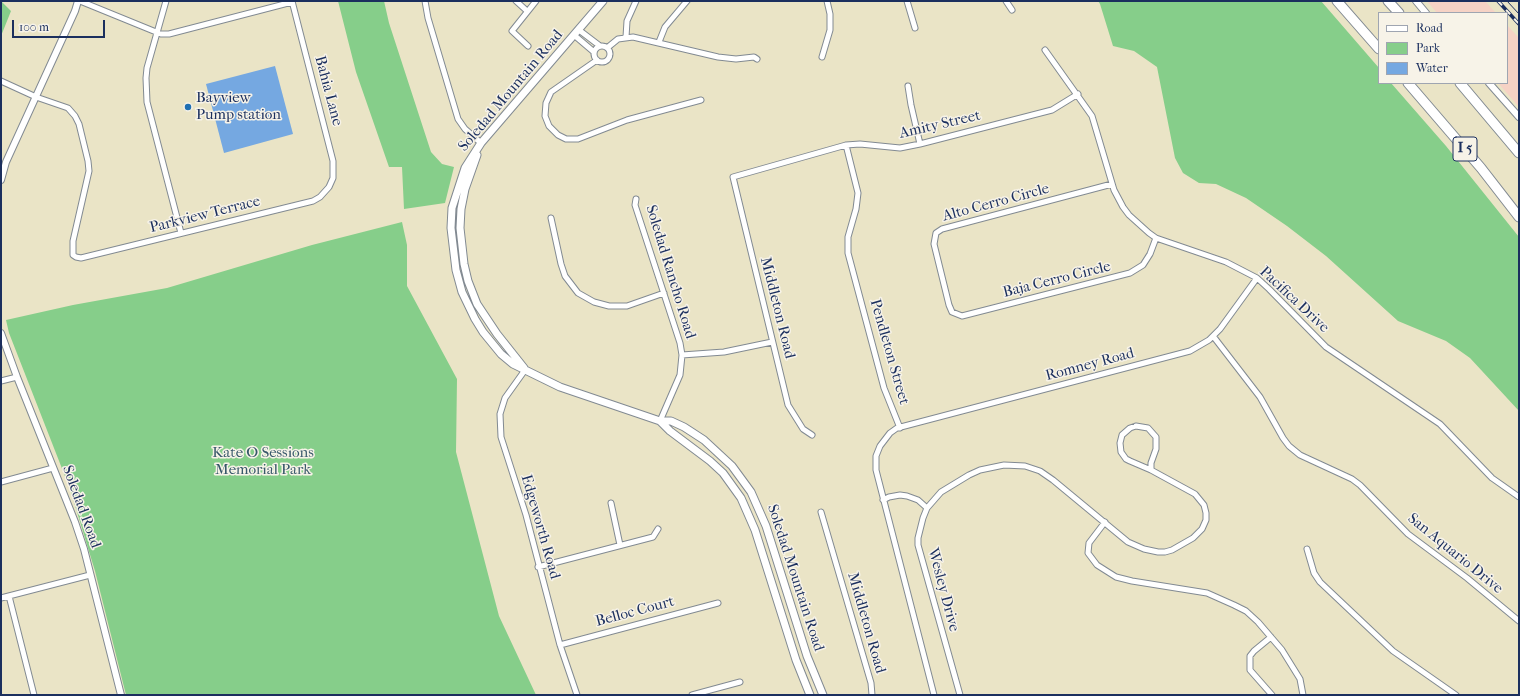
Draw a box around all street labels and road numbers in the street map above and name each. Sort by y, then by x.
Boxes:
street label: Soledad Mountain Road [455,26,567,156]
street label: Bahia Lane [310,54,346,128]
street label: Amity Street [898,107,982,143]
road number: I 5 [1453,137,1477,161]
street label: Alto Cerro Circle [941,180,1051,226]
street label: Parkview Terrace [148,193,262,237]
street label: Soledad Rancho Road [641,203,699,341]
street label: Middleton Road [756,255,798,361]
street label: Baja Cerro Circle [1001,258,1113,302]
street label: Pacifica Drive [1255,263,1333,337]
street label: Pendleton Street [865,297,913,407]
street label: Romney Road [1044,345,1136,385]
street label: Soledad Road [58,463,104,551]
street label: Edgeworth Road [516,473,564,581]
street label: Soledad Mountain Road [763,502,827,654]
street label: San Aquario Drive [1404,510,1506,598]
street label: Wesley Drive [923,546,963,634]
street label: Middleton Road [843,571,889,675]
street label: Belloc Court [594,593,676,631]

